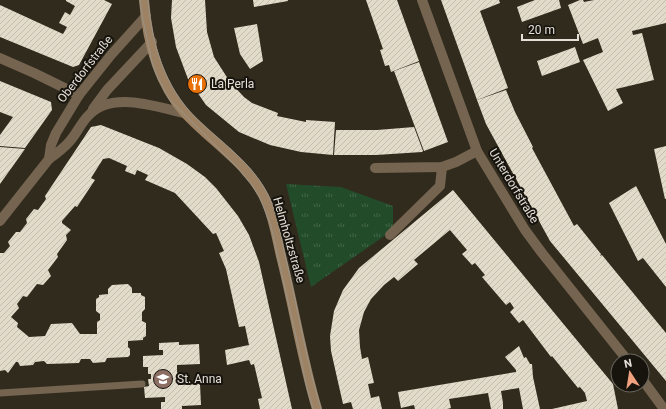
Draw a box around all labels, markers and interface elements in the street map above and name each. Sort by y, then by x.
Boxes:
scale bar [522,16,578,42]
text: 20 m [528,23,555,37]
street label: Oberdorfstraße [54,33,116,105]
restaurant icon: La Perla [186,73,208,95]
place label: La Perla [211,77,254,91]
street label: Unterdorfstraße [486,146,542,226]
street label: Helmholtzstraße [270,195,308,285]
north arrow [610,353,650,393]
text: N [623,356,633,371]
school or university icon: St. Anna [152,368,174,390]
place label: St. Anna [177,372,222,386]

